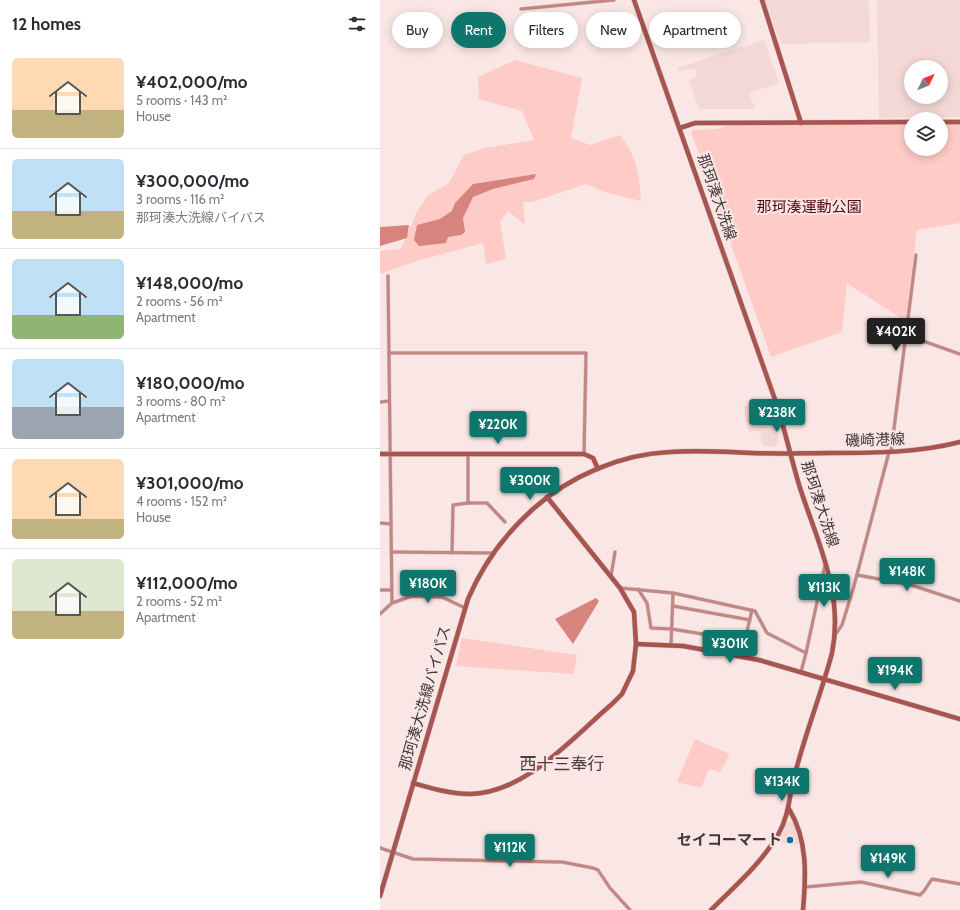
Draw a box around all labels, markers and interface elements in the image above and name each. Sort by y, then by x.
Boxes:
chip: Buy [392,12,443,48]
chip: Rent [451,12,506,48]
chip: Filters [514,12,578,48]
chip: New [586,12,641,48]
chip: Apartment [649,12,741,48]
icon: filters [346,13,368,35]
text: 12 homes [12,14,81,34]
north arrow [904,60,948,104]
map controls [904,60,948,156]
text: ¥402,000/mo [136,72,248,92]
icon: home [44,74,92,122]
text: 5 rooms · 143 m² [136,92,227,108]
text: House [136,108,171,124]
button: layers [904,112,948,156]
street label: 那珂湊大洗線 [694,152,740,242]
text: ¥300,000/mo [136,171,249,191]
icon: home [44,175,92,223]
text: 3 rooms · 116 m² [136,191,224,207]
park label: 那珂湊運動公園 [756,198,862,216]
text: 那珂湊大洗線バイパス [136,209,266,225]
text: ¥148,000/mo [136,273,243,293]
icon: home [44,275,92,323]
text: 2 rooms · 56 m² [136,293,223,309]
text: Apartment [136,309,196,325]
pin: ¥402K [868,318,924,352]
text: ¥402K [876,323,916,339]
text: ¥180,000/mo [136,373,244,393]
icon: home [44,375,92,423]
text: 3 rooms · 80 m² [136,393,226,409]
pin: ¥238K [749,399,805,433]
text: ¥238K [758,404,796,420]
text: Apartment [136,409,196,425]
pin: ¥220K [470,411,526,445]
text: ¥220K [479,416,517,432]
street label: 磯崎港線 [845,430,905,450]
street label: 那珂湊大洗線 [798,458,842,550]
pin: ¥300K [502,467,558,501]
text: ¥300K [509,472,551,488]
text: ¥301,000/mo [136,473,243,493]
icon: home [44,475,92,523]
text: 4 rooms · 152 m² [136,493,227,509]
text: House [136,509,171,525]
pin: ¥148K [879,558,935,592]
text: ¥148K [889,563,925,579]
pin: ¥180K [400,570,456,604]
text: ¥112,000/mo [136,573,238,593]
pin: ¥113K [796,574,852,608]
icon: home [44,575,92,623]
text: ¥180K [409,575,447,591]
text: ¥113K [808,579,840,595]
text: 2 rooms · 52 m² [136,593,222,609]
text: Apartment [136,609,196,625]
street label: 那珂湊大洗線バイパス [396,624,454,772]
pin: ¥301K [702,630,758,664]
text: ¥301K [712,635,749,651]
pin: ¥194K [867,657,923,691]
text: ¥194K [877,662,913,678]
district label: 西十三奉行 [520,754,605,774]
pin: ¥134K [754,768,810,802]
text: ¥134K [764,773,800,789]
place label: セイコーマート [677,831,782,849]
pin: ¥112K [482,834,538,868]
marker: セイコーマート [785,835,795,845]
text: ¥112K [494,839,526,855]
pin: ¥149K [860,845,916,879]
text: ¥149K [870,850,906,866]

